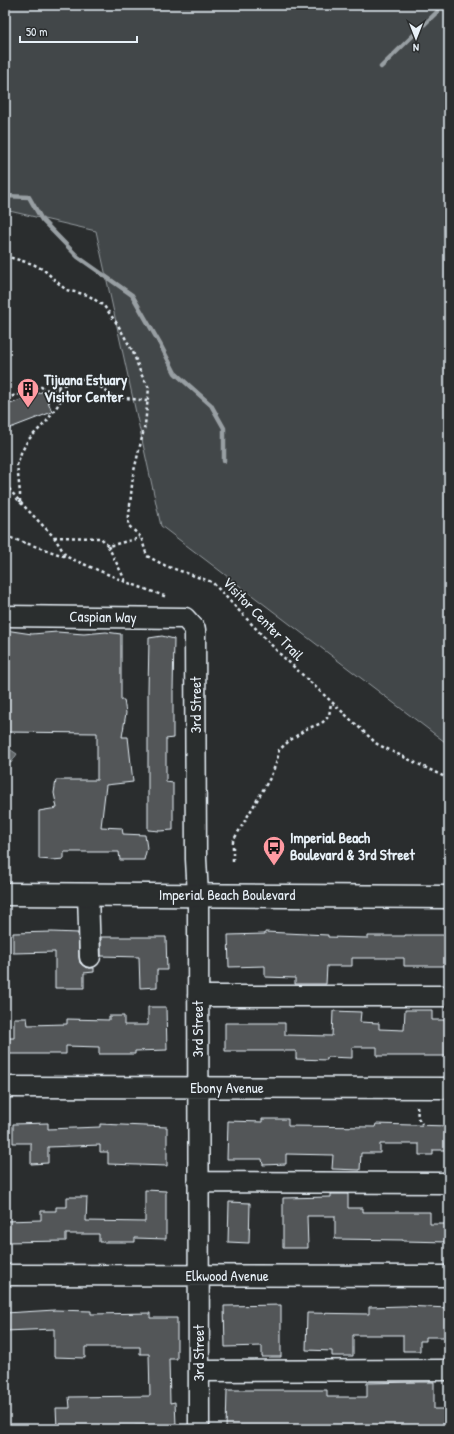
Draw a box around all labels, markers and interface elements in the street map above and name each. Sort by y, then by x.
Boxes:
scale bar [20,18,137,44]
north arrow [396,18,436,58]
text: 50 m [26,23,47,40]
text: N [413,41,419,55]
place label: Tijuana Estuary Visitor Center [43,369,128,407]
building icon: Tijuana Estuary Visitor Center [15,376,41,409]
street label: Visitor Center Trail [218,572,309,665]
street label: Caspian Way [69,605,137,628]
street label: 3rd Street [185,676,206,733]
place label: Imperial Beach Boulevard & 3rd Street [290,827,416,865]
bus stop icon: Imperial Beach Boulevard & 3rd Street [261,834,287,867]
street label: Imperial Beach Boulevard [159,884,296,905]
street label: 3rd Street [187,1000,208,1057]
street label: Ebony Avenue [190,1077,264,1098]
street label: Elkwood Avenue [185,1265,269,1286]
street label: 3rd Street [188,1324,209,1381]

